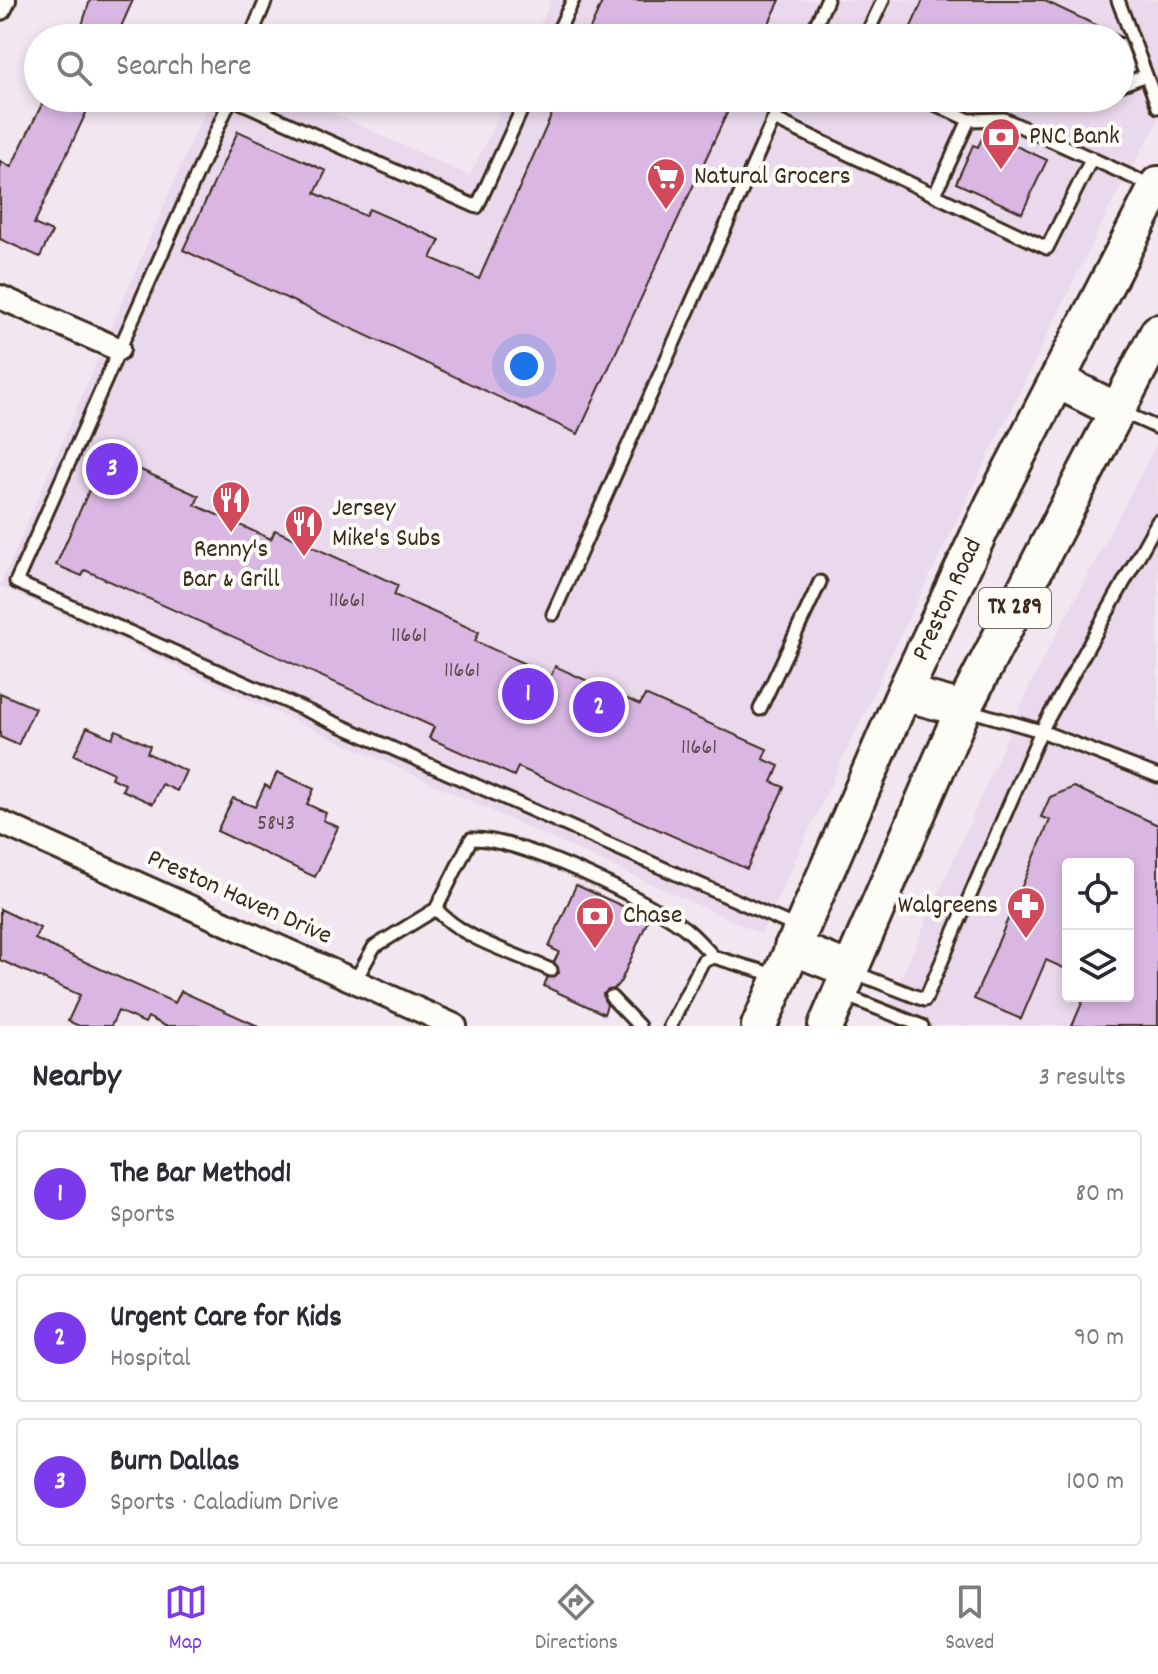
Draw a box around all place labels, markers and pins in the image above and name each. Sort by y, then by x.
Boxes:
bank icon: PNC Bank [980,116,1022,171]
place label: PNC Bank [1029,119,1120,156]
supermarket icon: Natural Grocers [645,156,687,211]
place label: Natural Grocers [694,159,851,196]
pin: 3 [86,439,138,499]
restaurant icon: Renny's Bar & Grill [210,479,252,534]
place label: Jersey Mike's Subs [332,491,441,558]
restaurant icon: Jersey Mike's Subs [283,503,325,558]
place label: Renny's Bar & Grill [182,532,280,599]
pin: 1 [502,664,554,724]
pin: 2 [573,677,625,737]
pharmacy icon: Walgreens [1005,885,1047,940]
place label: Walgreens [898,888,998,925]
bank icon: Chase [574,895,616,950]
place label: Chase [623,898,682,935]

